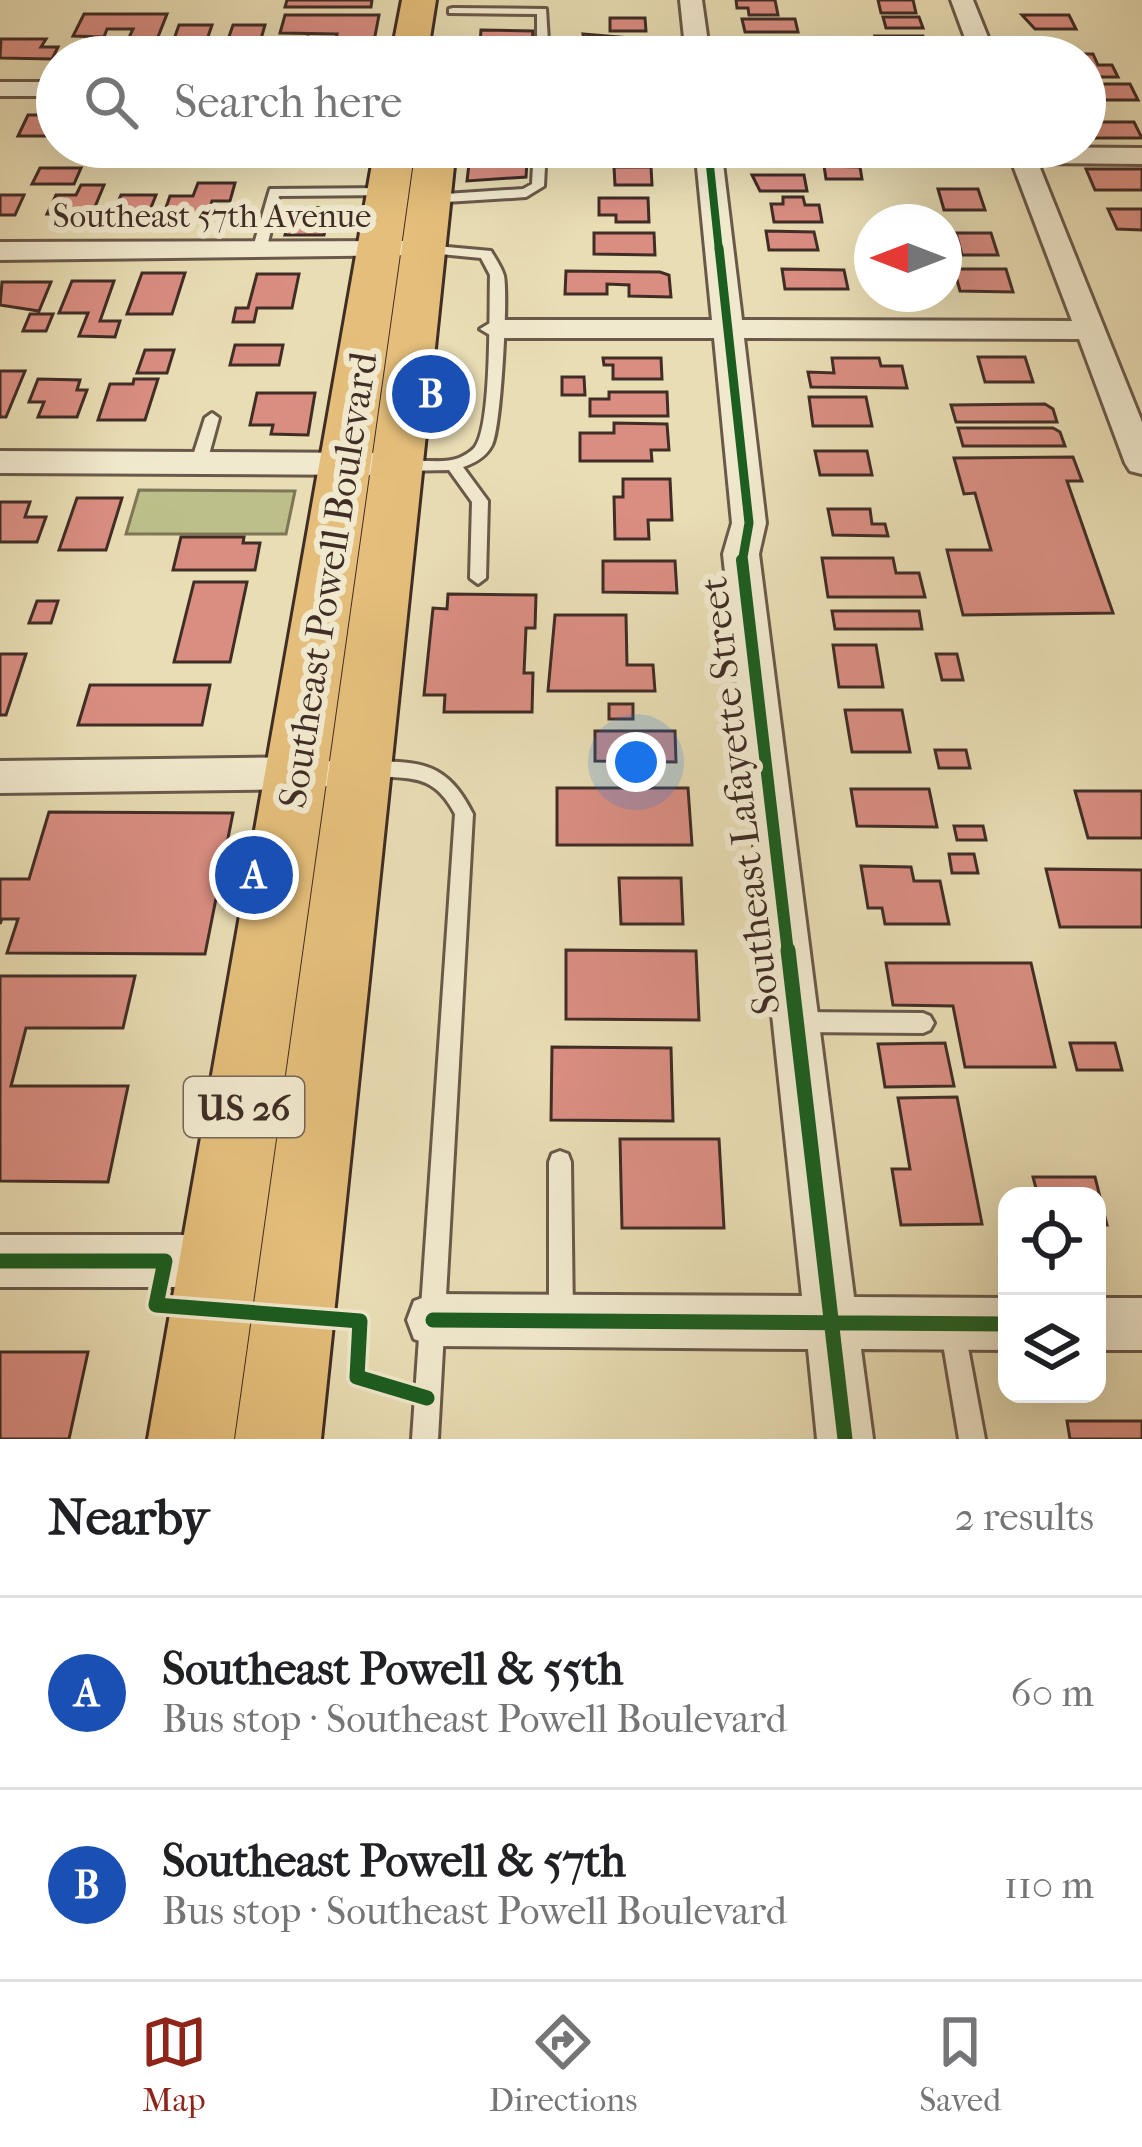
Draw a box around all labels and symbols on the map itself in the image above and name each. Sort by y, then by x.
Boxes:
street label: Southeast 57th Avenue [53,197,371,236]
north arrow [854,204,962,312]
street label: Southeast Powell Boulevard [269,348,387,811]
pin: B [392,349,470,439]
street label: Southeast Lafayette Street [690,574,790,1017]
your location [606,732,666,792]
pin: A [215,830,293,920]
road number: US 26 [184,1077,304,1137]

